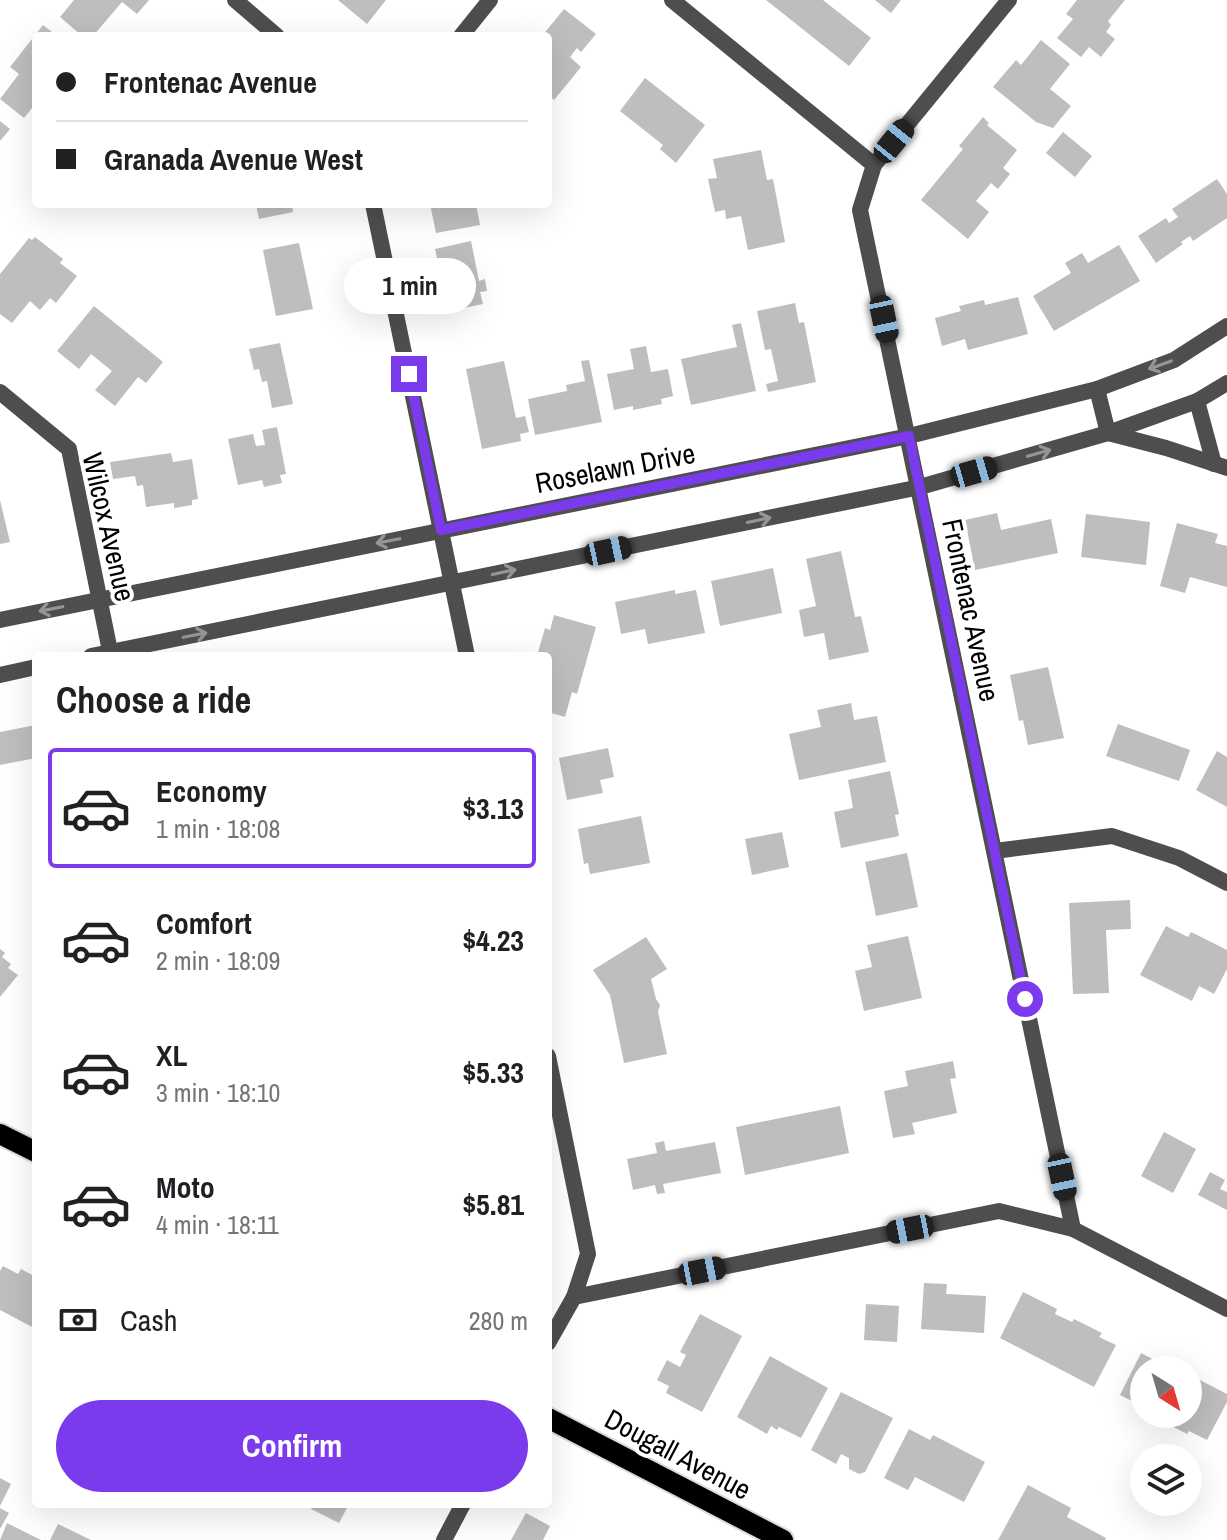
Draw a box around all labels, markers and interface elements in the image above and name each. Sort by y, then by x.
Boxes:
text: Frontenac Avenue [104,62,317,102]
car [870,115,918,167]
text: Granada Avenue West [104,139,363,179]
callout: 1 min [343,258,475,314]
text: 1 min [382,268,438,303]
car [867,293,901,345]
route end [391,356,427,392]
one-way arrow [1148,359,1173,373]
street label: Roselawn Drive [532,434,698,502]
one-way arrow [1026,445,1051,459]
street label: Wilcox Avenue [73,449,145,605]
car [948,454,1000,490]
one-way arrow [746,512,771,527]
street label: Frontenac Avenue [933,515,1009,705]
one-way arrow [376,534,401,549]
car [582,534,634,568]
one-way arrow [491,564,517,579]
one-way arrow [39,603,64,618]
one-way arrow [181,627,207,642]
text: Choose a ride [56,676,251,724]
text: Economy [156,771,267,811]
icon: car [60,772,132,844]
text: $3.13 [462,788,524,828]
text: 1 min · 18:08 [156,811,280,846]
text: Comfort [156,903,252,943]
icon: car [60,904,132,976]
text: $4.23 [462,920,524,960]
text: 2 min · 18:09 [156,943,280,978]
route start [1007,981,1043,1017]
text: XL [156,1035,187,1075]
icon: car [60,1036,132,1108]
text: $5.33 [462,1052,524,1092]
text: 3 min · 18:10 [156,1075,280,1110]
car [1045,1151,1079,1203]
text: Moto [156,1167,215,1207]
icon: car [60,1168,132,1240]
text: $5.81 [462,1184,524,1224]
text: 4 min · 18:11 [156,1207,279,1242]
car [884,1213,936,1245]
car [676,1255,728,1287]
icon: cash [56,1298,100,1342]
text: Cash [120,1300,177,1340]
text: 280 m [469,1303,528,1338]
north arrow [1130,1356,1202,1428]
map controls [1130,1356,1202,1516]
button: Confirm [56,1400,528,1492]
street label: Dougall Avenue [598,1400,758,1508]
button: layers [1130,1444,1202,1516]

